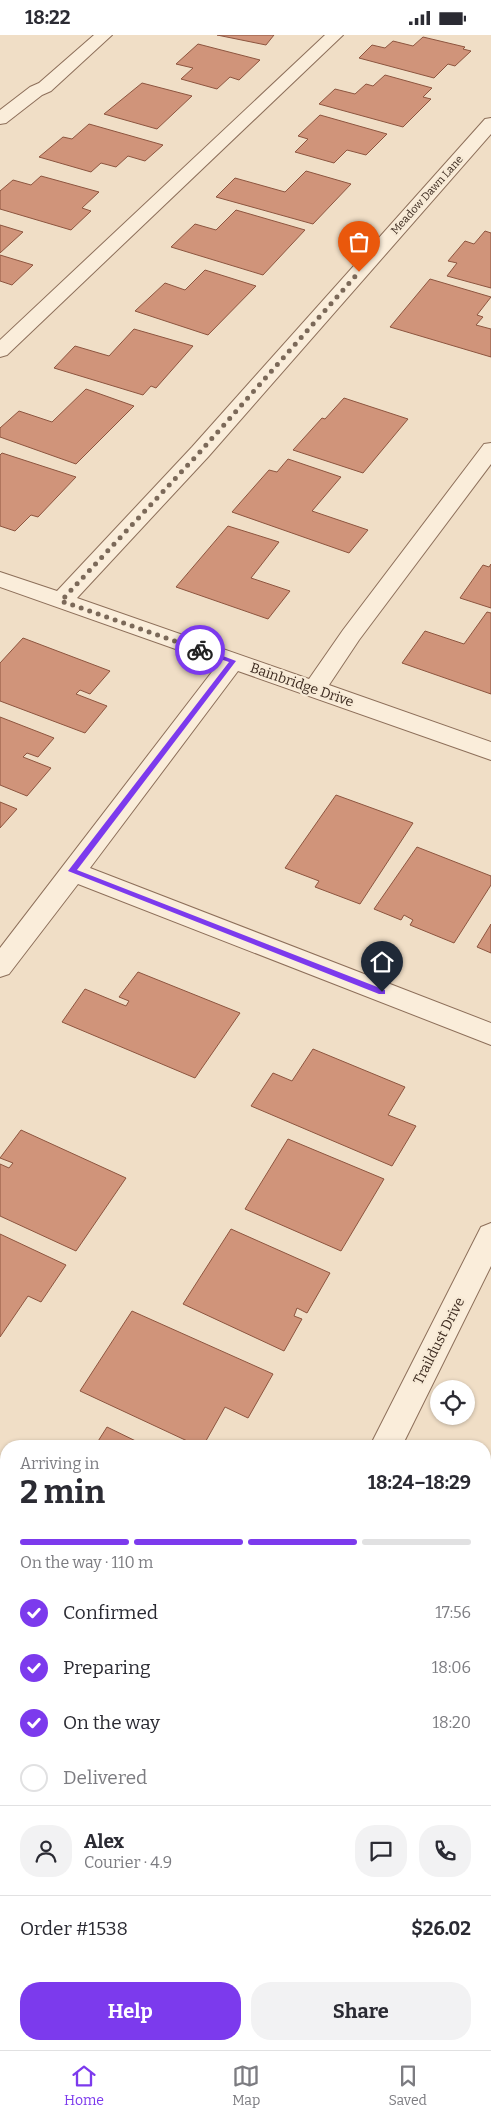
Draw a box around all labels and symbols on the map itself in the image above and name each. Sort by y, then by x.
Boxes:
street label: Meadow Dawn Lane [388,153,466,237]
pin [338,221,380,272]
courier [175,625,225,675]
street label: Bainbridge Drive [248,659,356,711]
pin [361,941,403,992]
street label: Traildust Drive [410,1295,468,1387]

